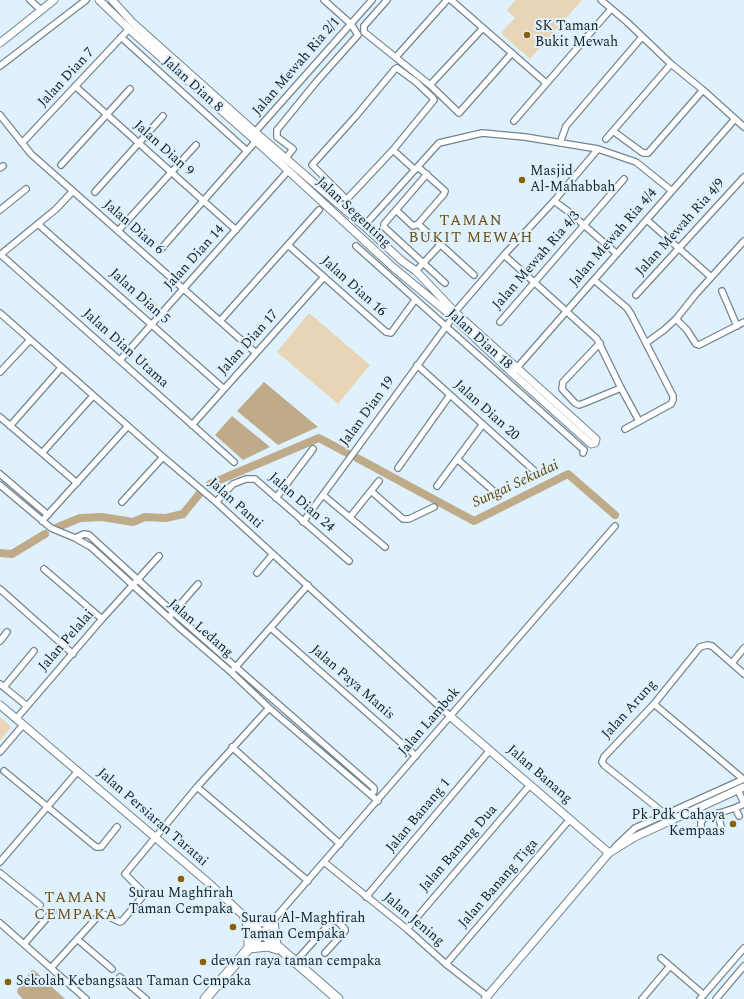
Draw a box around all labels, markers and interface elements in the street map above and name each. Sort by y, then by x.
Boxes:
street label: Jalan Mewah Ria 2/1 [250,14,344,120]
place label: SK Taman Bukit Mewah [535,19,618,52]
marker: SK Taman Bukit Mewah [522,30,532,40]
street label: Jalan Dian 7 [35,45,99,111]
street label: Jalan Dian 8 [158,54,226,116]
street label: Jalan Dian 9 [129,118,197,180]
place label: Masjid Al-Mahabbah [530,164,615,196]
street label: Jalan Segenting [312,174,394,252]
marker: Masjid Al-Mahabbah [517,175,527,185]
street label: Jalan Mewah Ria 4/9 [633,176,729,280]
street label: Jalan Mewah Ria 4/4 [567,185,661,291]
street label: Jalan Dian 6 [99,197,167,259]
street label: Jalan Mewah Ria 4/3 [490,208,584,314]
district label: TAMAN BUKIT MEWAH [409,213,533,248]
street label: Jalan Dian 14 [161,222,229,294]
street label: Jalan Dian 16 [317,253,389,321]
street label: Jalan Dian 5 [105,266,173,328]
street label: Jalan Dian Utama [79,306,171,392]
street label: Jalan Dian 18 [443,306,515,374]
street label: Jalan Dian 17 [215,307,283,379]
street label: Jalan Dian 19 [337,374,399,450]
street label: Jalan Dian 20 [450,377,522,445]
water label: Sungai Sekudai [470,457,562,513]
street label: Jalan Dian 24 [264,470,338,536]
street label: Jalan Panti [204,475,266,533]
street label: Jalan Ledang [164,596,236,662]
street label: Jalan Pelalai [36,607,98,675]
street label: Jalan Paya Manis [307,642,397,724]
street label: Jalan Arung [599,677,661,743]
street label: Jalan Lambok [396,684,464,760]
street label: Jalan Banang [503,742,575,808]
street label: Jalan Persiaran Taratai [93,765,211,871]
street label: Jalan Banang 1 [383,776,455,856]
street label: Jalan Banang Dua [417,802,501,896]
place label: Pk Pdk Cahaya Kempaas [632,808,725,840]
marker: Pk Pdk Cahaya Kempaas [728,819,738,829]
street label: Jalan Banang Tiga [456,836,542,932]
marker: Surau Maghfirah Taman Cempaka [176,874,186,884]
place label: Surau Maghfirah Taman Cempaka [129,886,233,918]
district label: TAMAN CEMPAKA [34,890,118,925]
street label: Jalan Jening [379,890,447,950]
place label: Surau Al-Maghfirah Taman Cempaka [241,911,365,944]
marker: Surau Al-Maghfirah Taman Cempaka [228,922,238,932]
place label: dewan raya taman cempaka [211,954,381,970]
marker: dewan raya taman cempaka [198,957,208,967]
place label: Sekolah Kebangsaan Taman Cempaka [16,974,251,990]
marker: Sekolah Kebangsaan Taman Cempaka [3,977,13,987]

